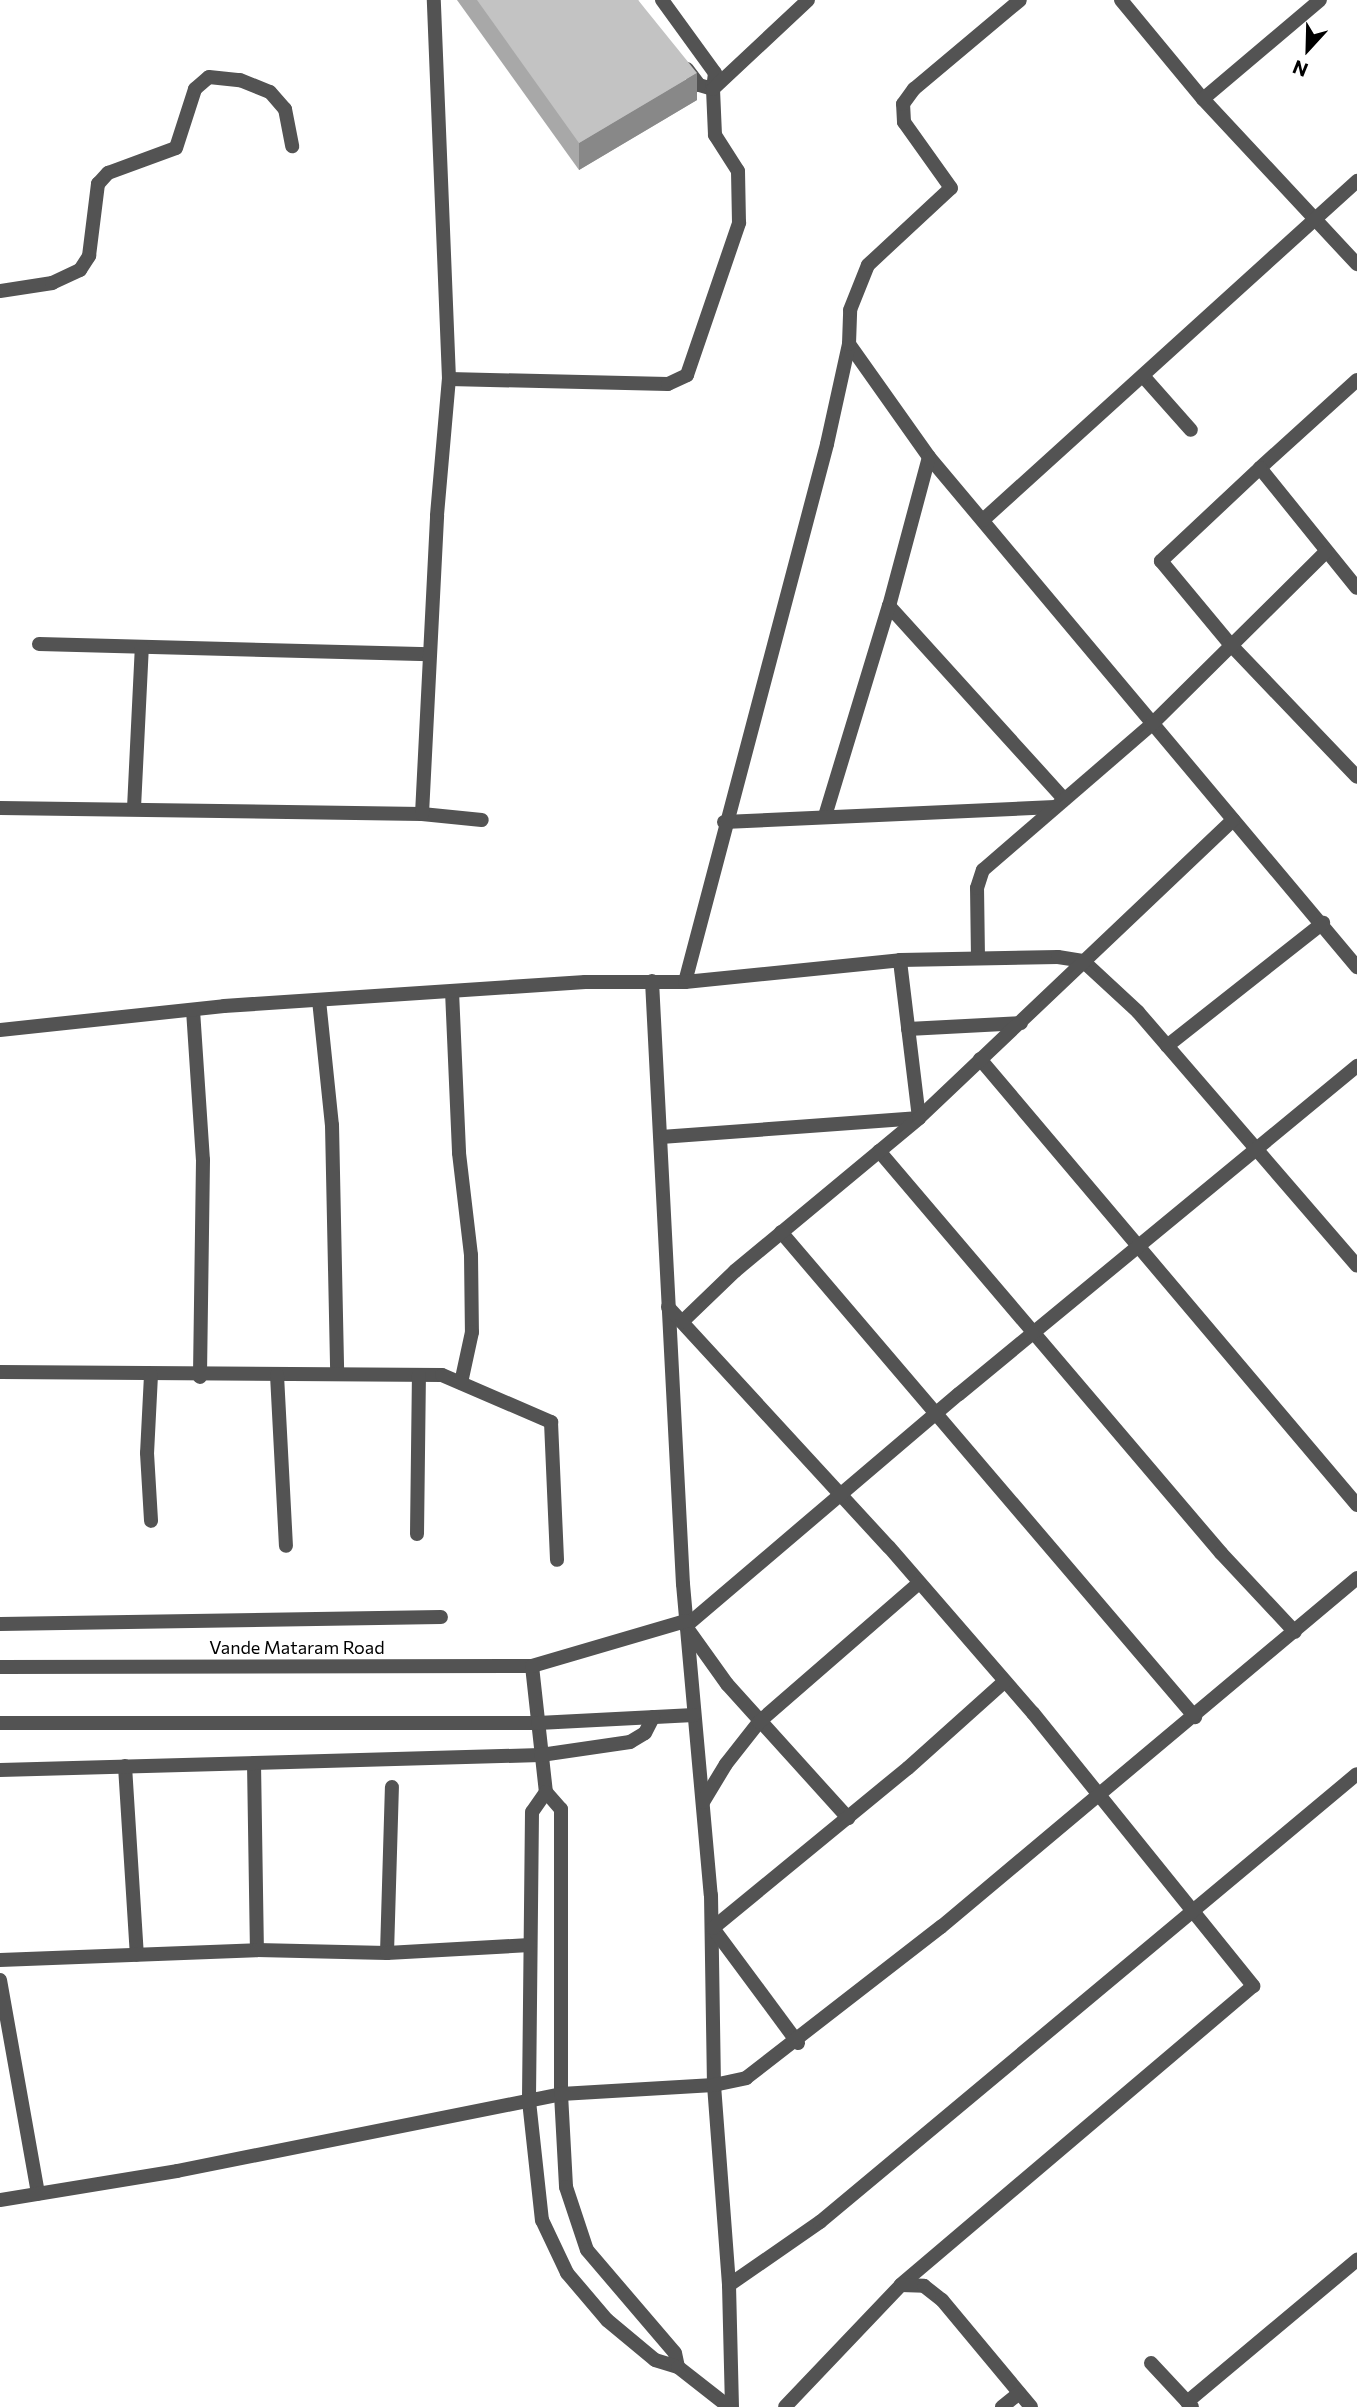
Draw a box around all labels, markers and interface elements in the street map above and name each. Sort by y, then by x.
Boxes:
north arrow [1273,14,1343,84]
text: N [1289,56,1311,82]
street label: Vande Mataram Road [209,1636,385,1658]

